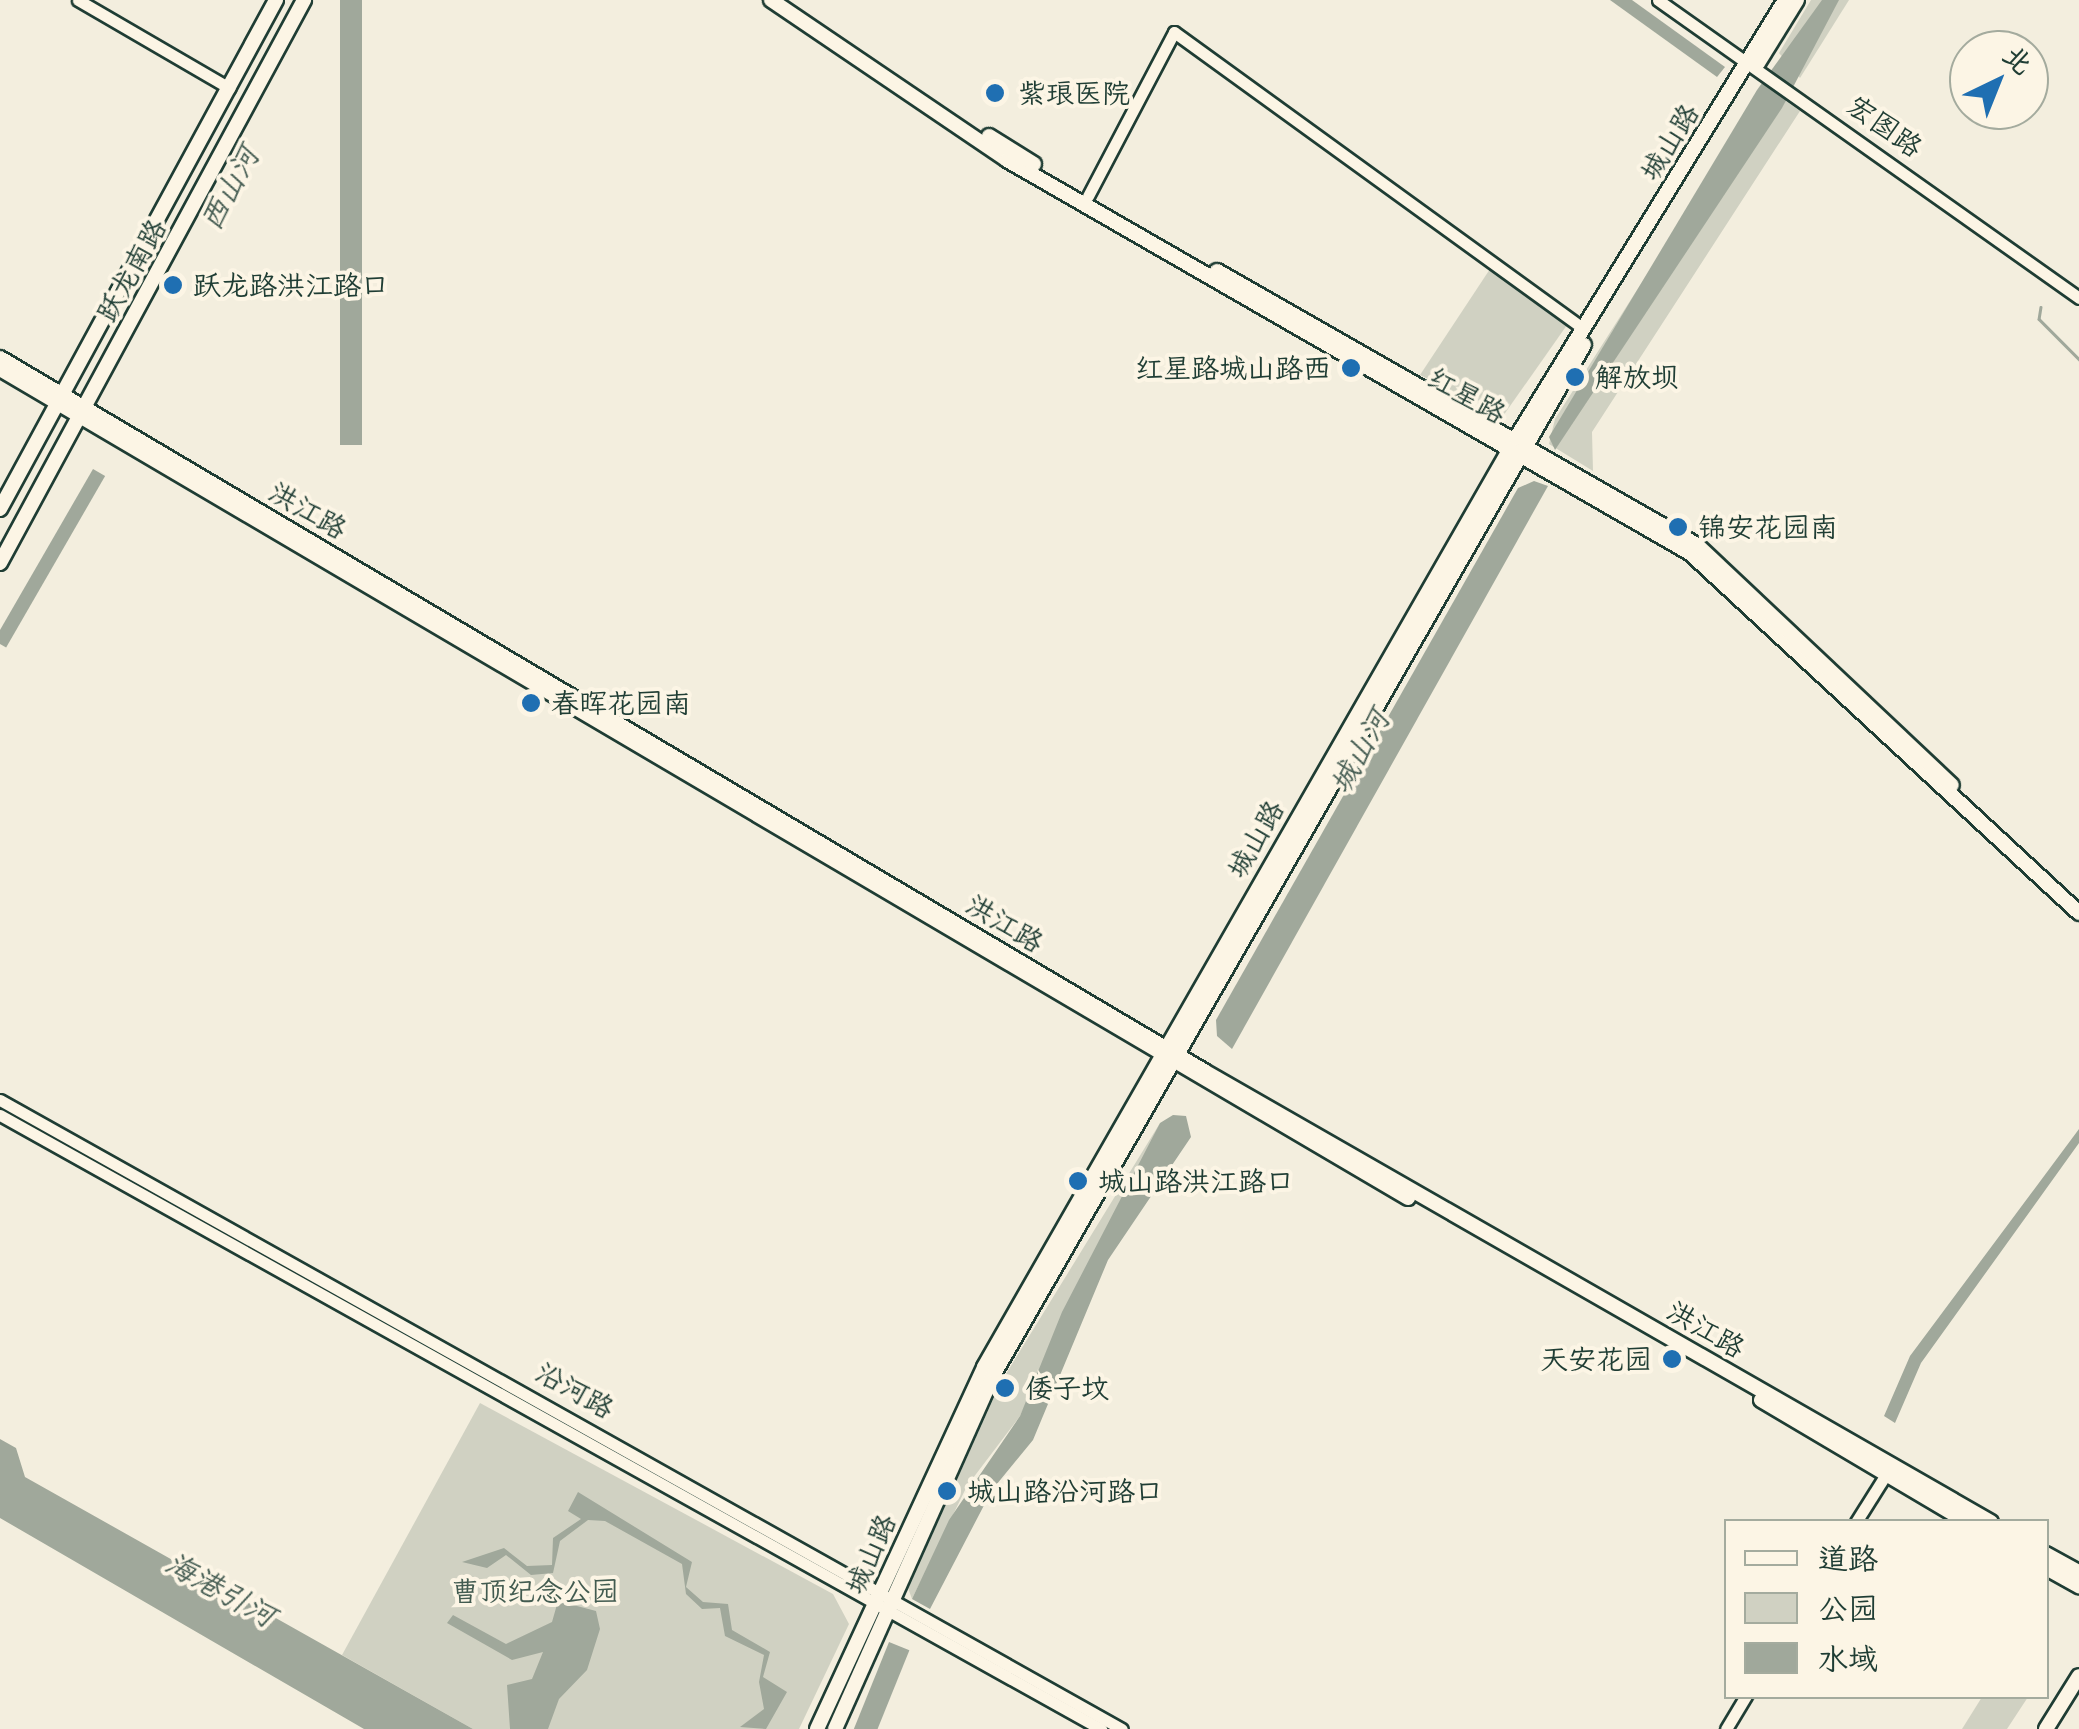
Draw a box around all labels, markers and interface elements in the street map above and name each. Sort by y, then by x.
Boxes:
north arrow [1949,30,2049,130]
text: 北 [1996,37,2041,82]
place label: 紫琅医院 [1018,76,1130,110]
marker: 紫琅医院 [982,80,1008,106]
street label: 宏图路 [1841,88,1929,164]
street label: 城山路 [1632,97,1706,187]
water label: 西山河 [192,140,266,236]
street label: 跃龙南路 [89,213,173,327]
place label: 跃龙路洪江路口 [193,268,389,302]
marker: 跃龙路洪江路口 [162,274,184,296]
place label: 红星路城山路西 [1135,351,1331,385]
marker: 红星路城山路西 [1340,357,1362,379]
street label: 红星路 [1422,360,1512,430]
place label: 解放坝 [1595,360,1679,394]
marker: 解放坝 [1564,366,1586,388]
street label: 洪江路 [263,474,353,546]
place label: 锦安花园南 [1698,510,1838,544]
marker: 锦安花园南 [1667,516,1689,538]
place label: 春晖花园南 [551,686,691,720]
marker: 春晖花园南 [520,692,542,714]
water label: 城山河 [1321,703,1397,799]
street label: 城山路 [1219,794,1291,884]
street label: 洪江路 [960,887,1050,959]
place label: 城山路洪江路口 [1098,1164,1294,1198]
marker: 城山路洪江路口 [1067,1170,1089,1192]
street label: 洪江路 [1661,1293,1751,1365]
place label: 天安花园 [1540,1342,1652,1376]
marker: 天安花园 [1661,1348,1683,1370]
street label: 沿河路 [530,1355,620,1425]
place label: 倭子坟 [1025,1371,1109,1405]
marker: 倭子坟 [994,1377,1016,1399]
place label: 城山路沿河路口 [967,1474,1163,1508]
marker: 城山路沿河路口 [936,1480,958,1502]
street label: 城山路 [838,1509,902,1599]
legend [1724,1519,2049,1699]
text: 道路 [1818,1539,1878,1577]
water label: 海港引河 [160,1544,282,1634]
park label: 曹顶纪念公园 [451,1574,619,1608]
text: 公园 [1818,1589,1878,1627]
text: 水域 [1818,1639,1878,1677]

